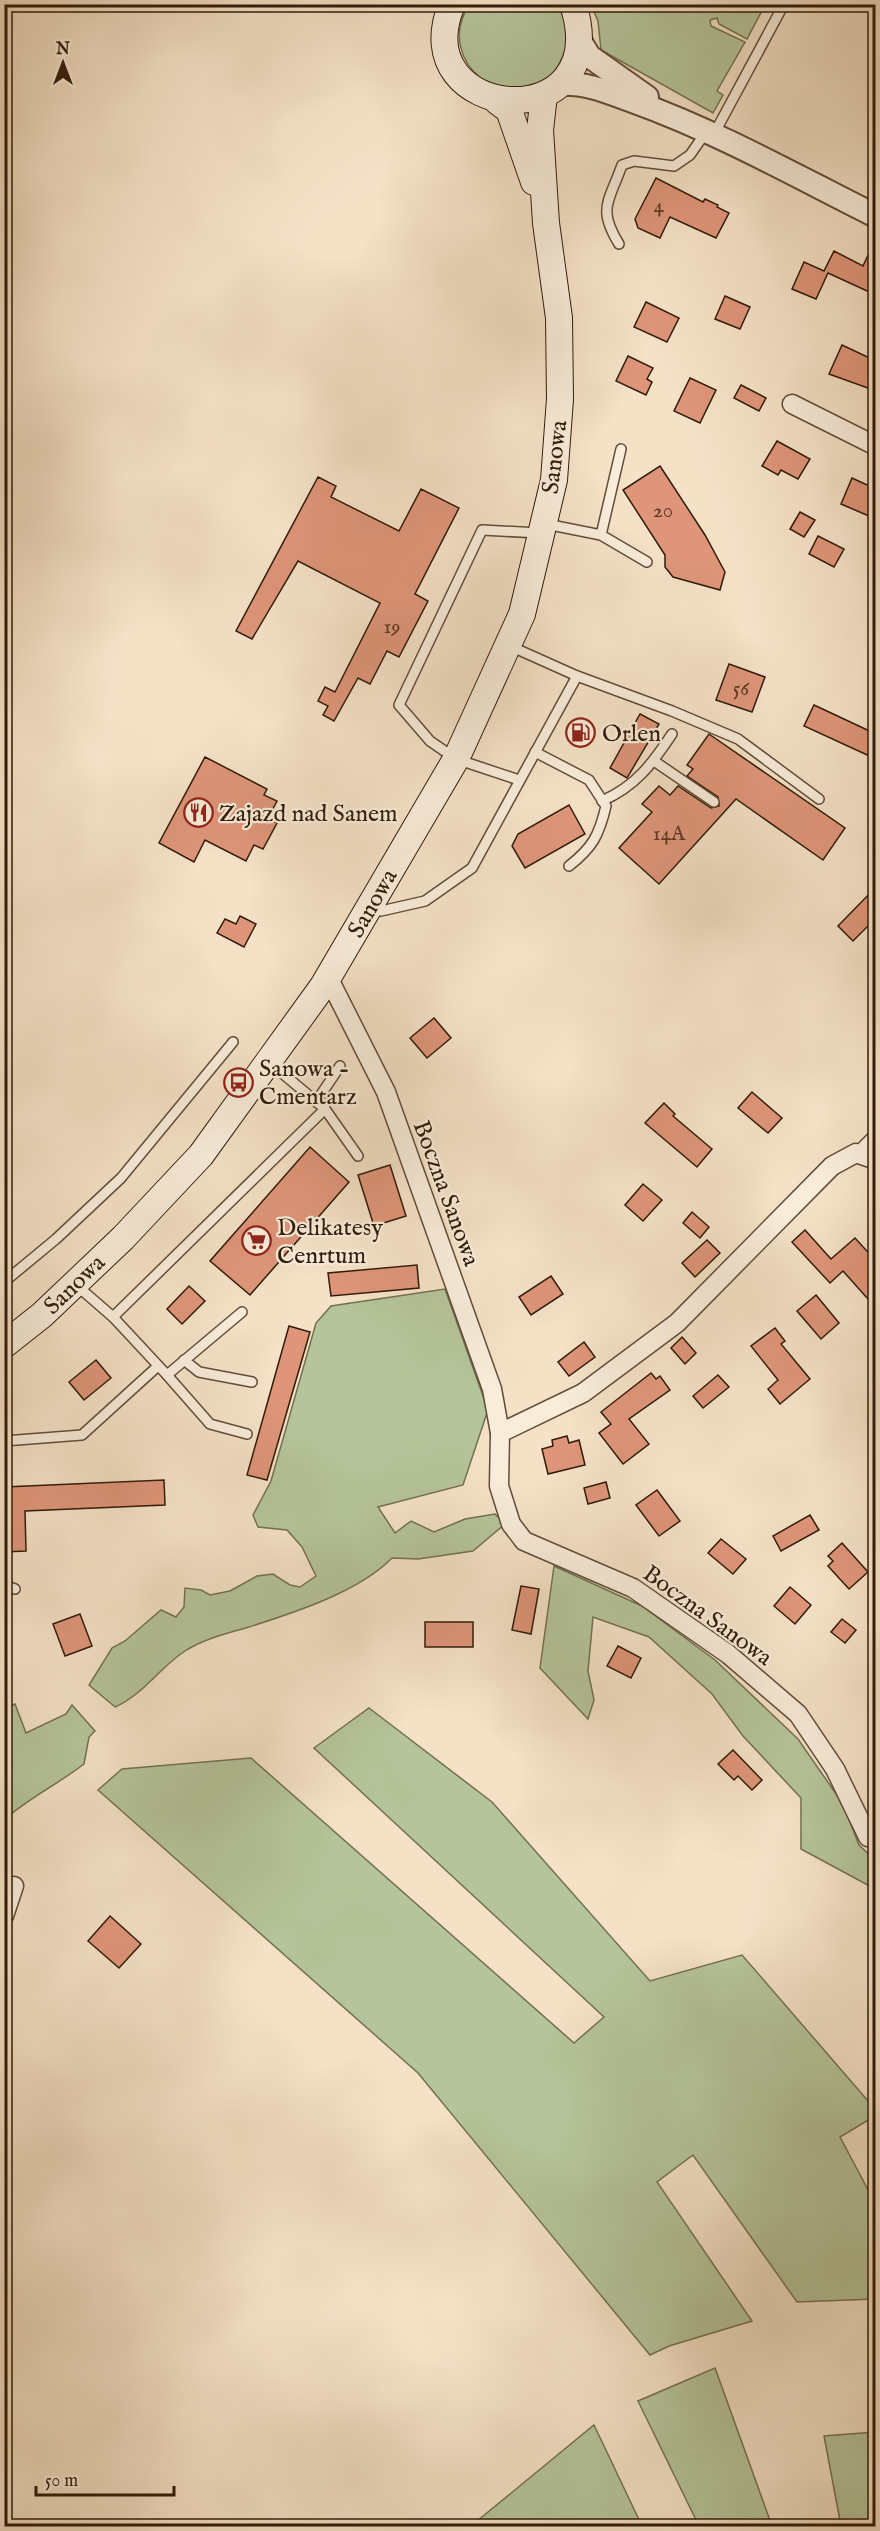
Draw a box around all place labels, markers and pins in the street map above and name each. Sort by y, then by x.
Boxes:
fuel station icon: Orlen [565,717,597,749]
place label: Orlen [602,719,661,750]
restaurant icon: Zajazd nad Sanem [182,797,214,829]
place label: Zajazd nad Sanem [219,799,398,830]
place label: Sanowa - Cmentarz [259,1054,357,1113]
bus stop icon: Sanowa - Cmentarz [222,1066,254,1098]
place label: Delikatesy Cenrtum [277,1213,383,1272]
supermarket icon: Delikatesy Cenrtum [240,1225,272,1257]

